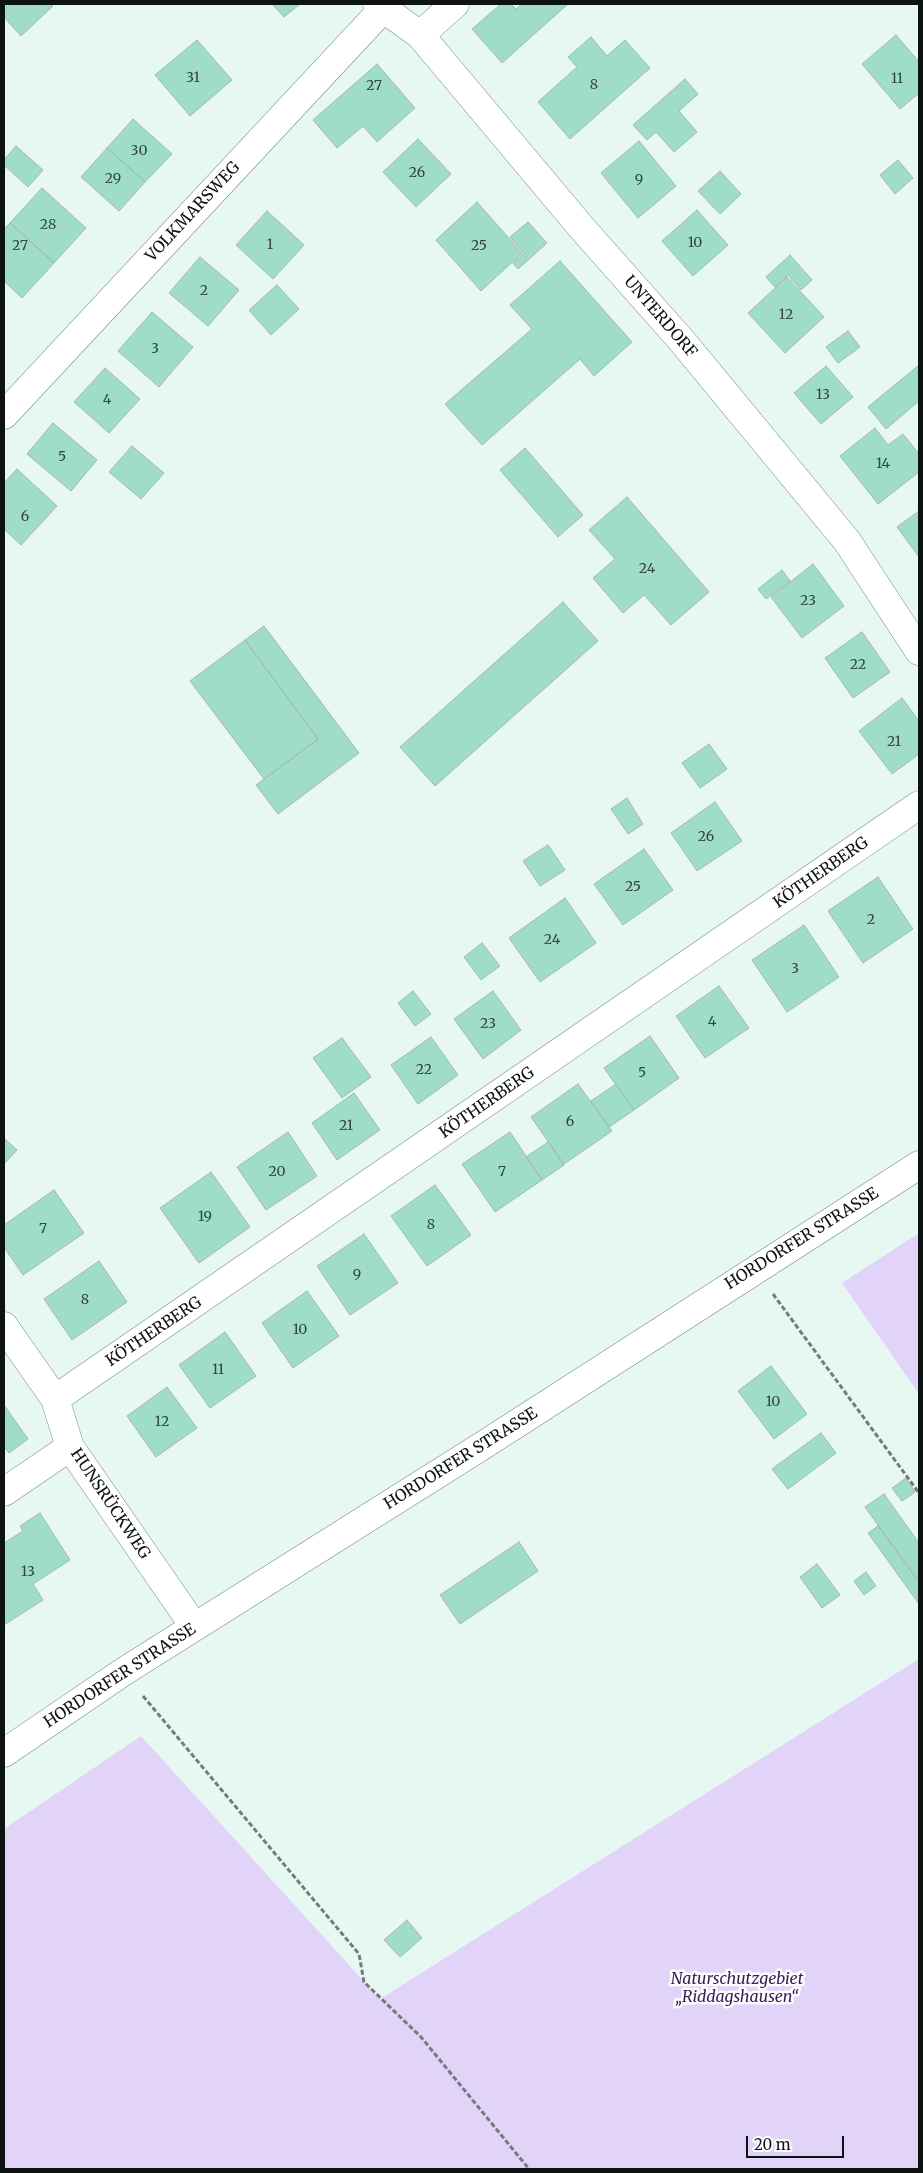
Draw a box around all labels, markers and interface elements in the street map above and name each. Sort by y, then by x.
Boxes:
house number: 31 [186,70,200,86]
house number: 11 [891,71,903,87]
house number: 8 [590,77,598,93]
house number: 27 [366,78,382,94]
house number: 30 [131,143,147,159]
street label: VOLKMARSWEG [142,158,244,266]
house number: 26 [409,165,425,181]
house number: 29 [105,171,121,187]
house number: 9 [635,172,643,188]
house number: 28 [40,217,56,233]
house number: 10 [688,235,702,251]
house number: 1 [267,237,273,253]
house number: 27 [12,238,28,254]
house number: 25 [471,238,487,254]
street label: UNTERDORF [619,272,701,362]
house number: 2 [200,283,208,299]
house number: 12 [779,307,793,323]
house number: 3 [151,341,159,357]
house number: 13 [816,387,830,403]
house number: 4 [103,392,111,408]
house number: 5 [58,449,66,465]
house number: 14 [876,456,890,472]
house number: 6 [21,509,29,525]
house number: 24 [639,561,655,577]
house number: 23 [800,593,816,609]
house number: 22 [850,657,866,673]
house number: 21 [887,734,901,750]
house number: 26 [698,829,714,845]
street label: KÖTHERBERG [770,833,872,913]
house number: 25 [625,879,641,895]
house number: 2 [867,912,875,928]
house number: 24 [544,932,560,948]
house number: 3 [791,961,799,977]
house number: 4 [708,1014,716,1030]
house number: 23 [480,1016,496,1032]
house number: 22 [416,1062,432,1078]
street label: KÖTHERBERG [436,1063,538,1143]
house number: 5 [638,1065,646,1081]
house number: 6 [566,1114,574,1130]
house number: 21 [339,1118,353,1134]
house number: 20 [268,1164,286,1180]
house number: 7 [498,1164,506,1180]
street label: HORDORFER STRASSE [722,1184,882,1294]
house number: 19 [198,1209,212,1225]
house number: 8 [427,1217,435,1233]
house number: 7 [39,1221,47,1237]
house number: 9 [353,1267,361,1283]
house number: 8 [81,1292,89,1308]
street label: KÖTHERBERG [103,1293,205,1371]
house number: 10 [293,1322,307,1338]
house number: 11 [212,1362,224,1378]
house number: 10 [766,1394,780,1410]
street label: HORDORFER STRASSE [381,1404,541,1514]
house number: 12 [155,1414,169,1430]
street label: HUNSRÜCKWEG [66,1445,154,1563]
house number: 13 [21,1564,35,1580]
street label: HORDORFER STRASSE [41,1620,199,1732]
park label: Naturschutzgebiet „Riddagshausen“ [671,1969,803,2007]
scale bar [748,2126,846,2158]
text: 20 m [754,2135,791,2154]

